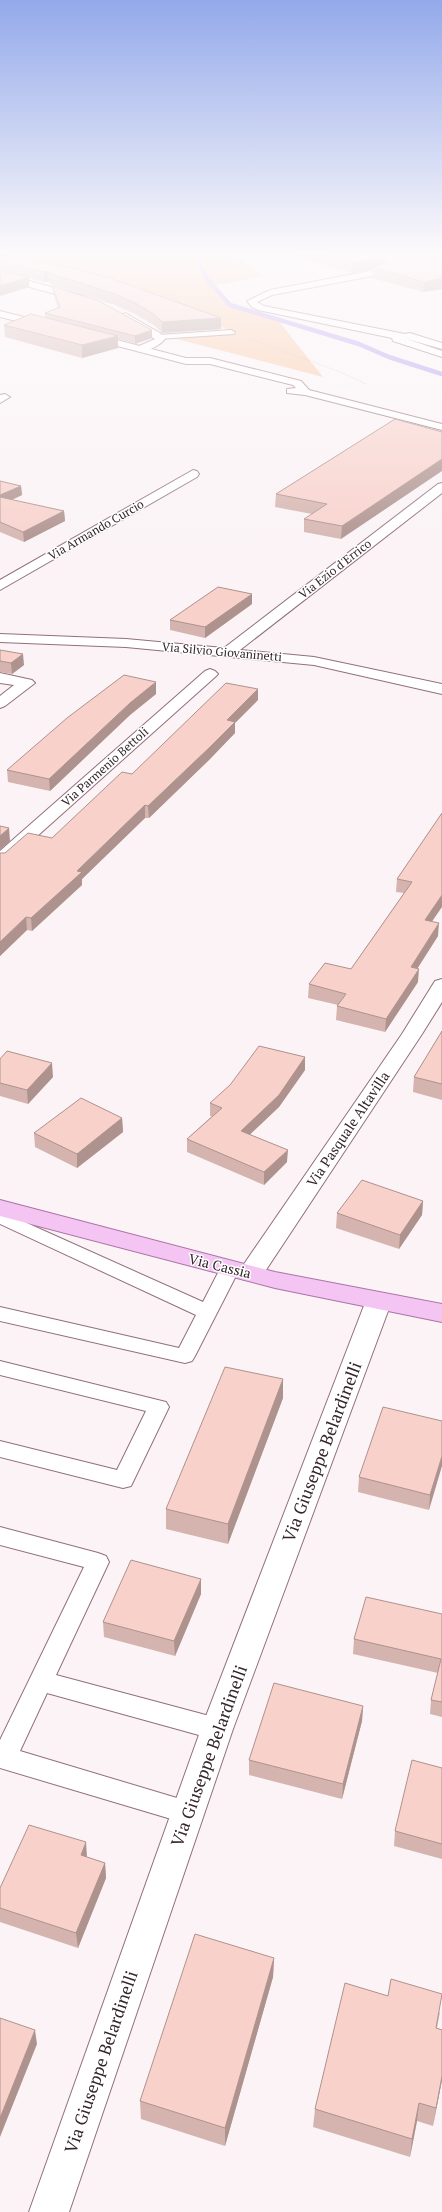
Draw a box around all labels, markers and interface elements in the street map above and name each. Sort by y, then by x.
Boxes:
street label: Via Armando Curcio [45,496,147,563]
street label: Via Ezio d'Errico [295,535,374,602]
street label: Via Silvio Giovaninetti [161,639,283,664]
street label: Via Parmenio Bettoli [58,724,151,809]
street label: Via Pasquale Altavilla [302,1067,393,1190]
street label: Via Cassia [187,1249,253,1282]
street label: Via Giuseppe Belardinelli [276,1358,367,1545]
street label: Via Giuseppe Belardinelli [165,1662,252,1850]
street label: Via Giuseppe Belardinelli [58,1967,143,2156]

